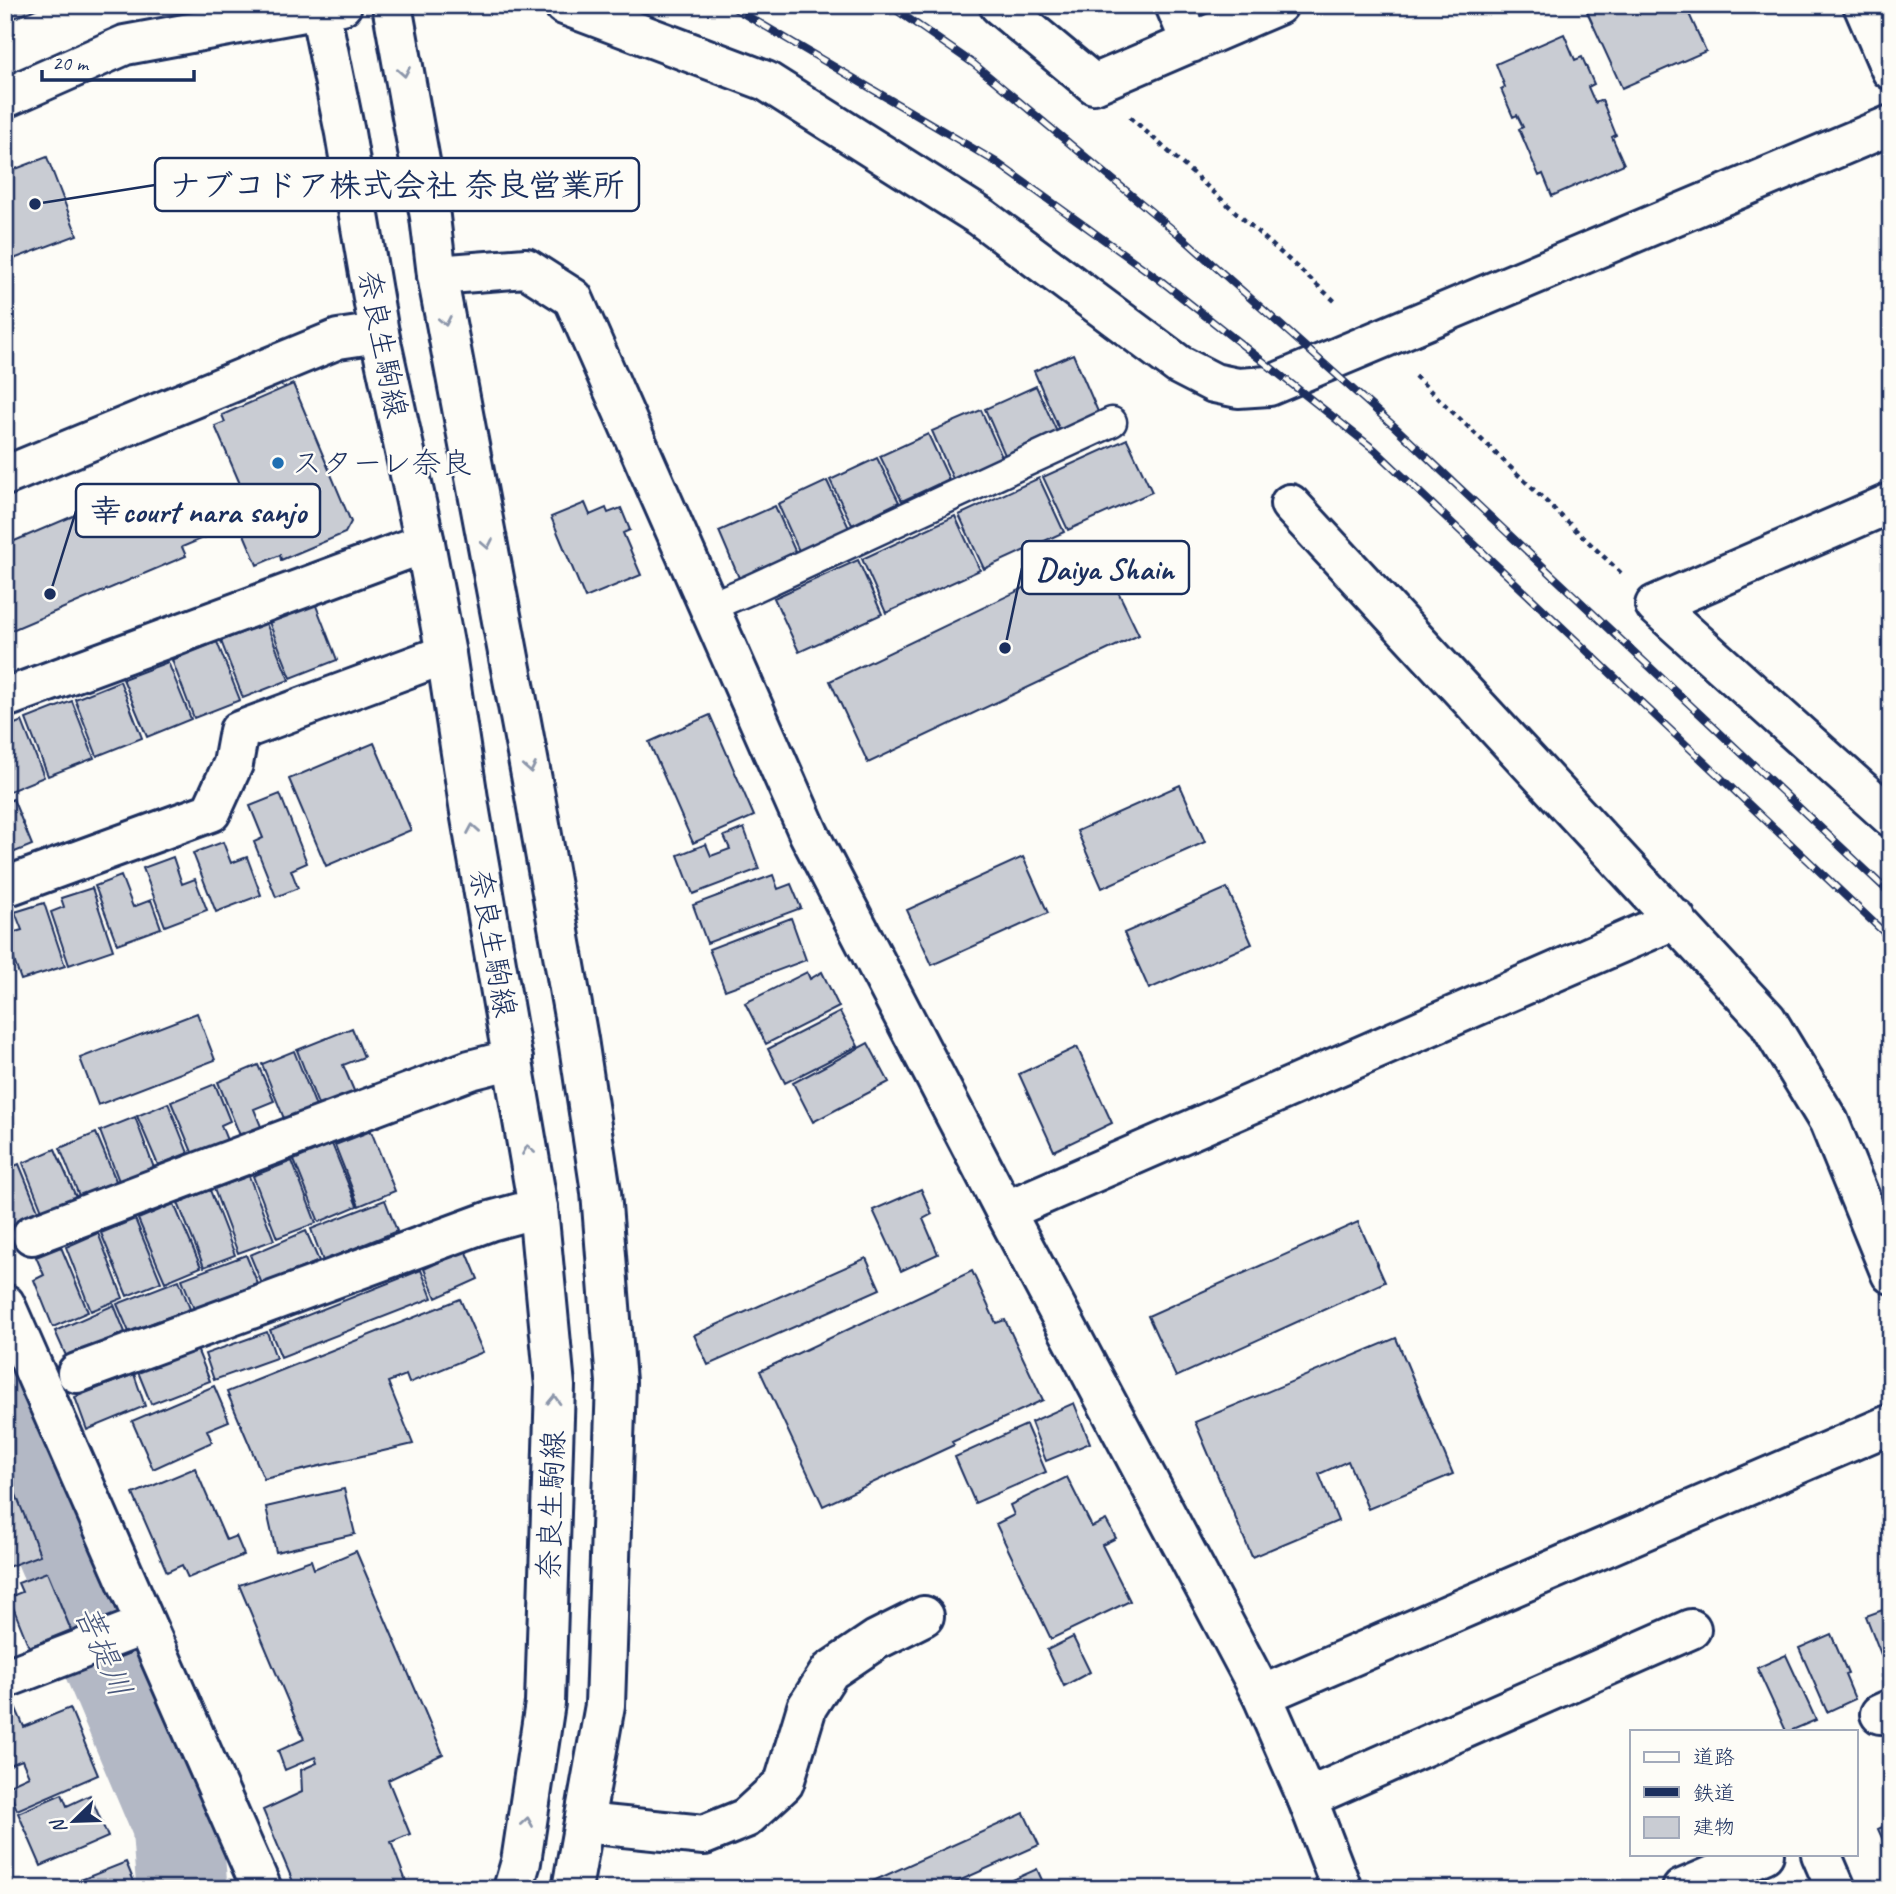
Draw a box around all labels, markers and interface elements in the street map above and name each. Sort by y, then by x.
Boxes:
scale bar [42,38,194,82]
text: 20 m [52,50,90,76]
one-way arrow [396,66,411,78]
callout: ナブコドア株式会社 奈良営業所 [155,158,639,211]
text: ナブコドア株式会社 奈良営業所 [169,165,625,206]
street label: 奈良生駒線 [350,267,416,421]
one-way arrow [437,315,452,327]
place label: スターレ奈良 [292,444,471,482]
marker: スターレ奈良 [270,455,286,471]
callout: 幸court nara sanjo [76,484,320,537]
text: 幸court nara sanjo [90,491,308,532]
one-way arrow [479,538,494,550]
callout: Daiya Shain [1022,541,1189,594]
text: Daiya Shain [1036,548,1176,589]
one-way arrow [521,762,536,774]
one-way arrow [466,823,481,835]
street label: 奈良生駒線 [461,866,525,1020]
one-way arrow [521,1144,536,1155]
one-way arrow [547,1394,562,1405]
street label: 奈良生駒線 [529,1429,573,1581]
water label: 菩提川 [66,1599,141,1703]
legend [1630,1730,1857,1856]
text: 道路 [1693,1744,1735,1770]
text: 鉄道 [1693,1780,1735,1806]
north arrow [38,1786,108,1856]
text: N [45,1814,73,1837]
text: 建物 [1693,1814,1735,1840]
one-way arrow [519,1816,534,1828]

